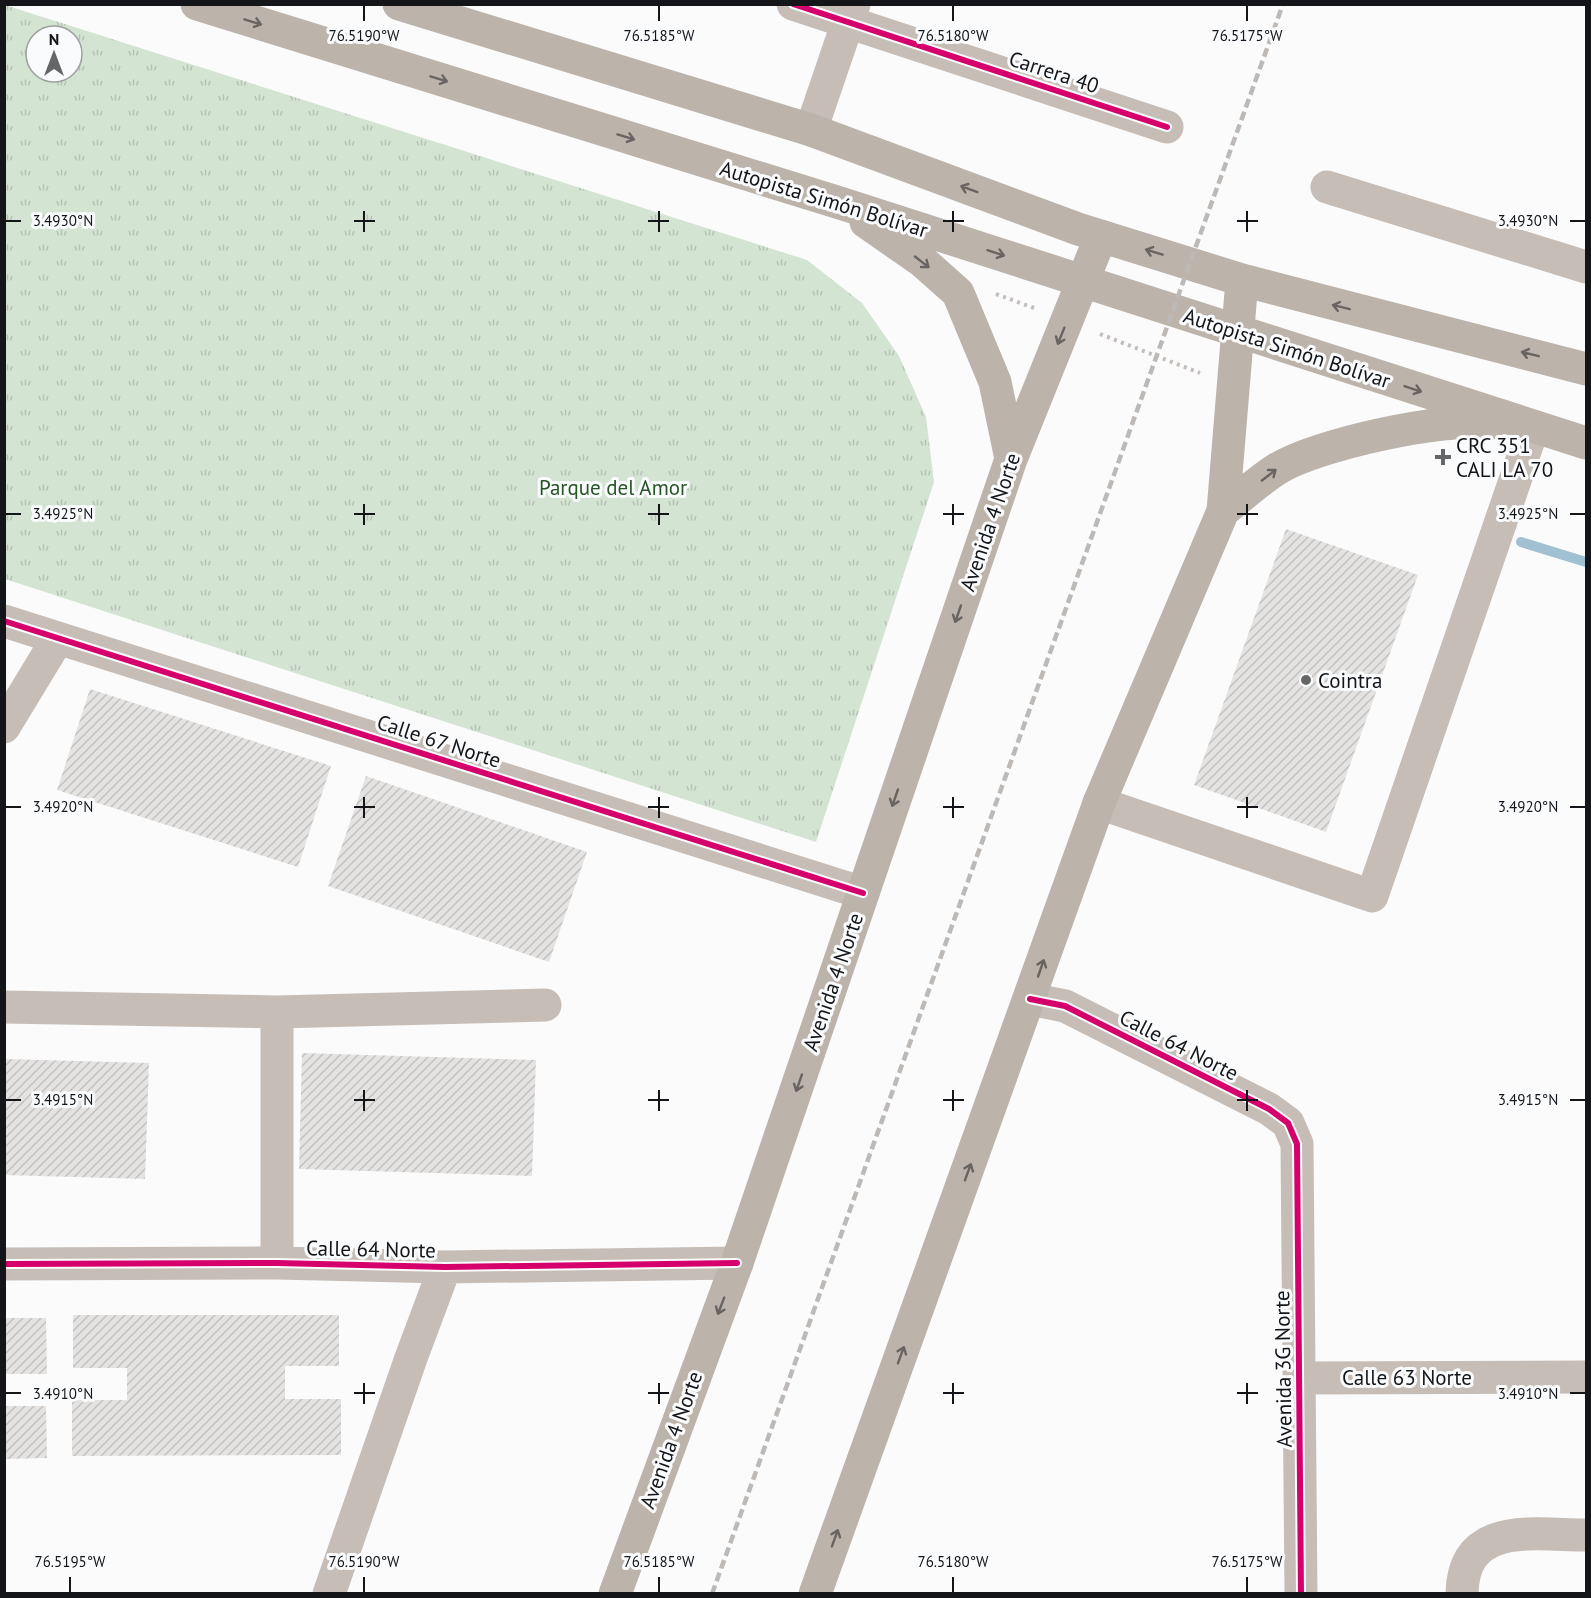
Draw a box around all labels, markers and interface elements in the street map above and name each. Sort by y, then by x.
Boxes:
one-way arrow [243,17,262,28]
north arrow [24,24,84,84]
text: 76.5190°W [328,26,400,45]
text: 76.5185°W [623,26,695,45]
text: 76.5180°W [917,26,989,45]
text: 76.5175°W [1211,26,1283,45]
text: N [49,29,59,49]
street label: Carrera 40 [1006,45,1102,99]
one-way arrow [430,75,449,86]
one-way arrow [616,132,635,143]
street label: Autopista Simón Bolívar [717,155,931,243]
one-way arrow [960,182,979,193]
text: 3.4930°N [33,211,93,230]
text: 3.4930°N [1498,211,1558,230]
one-way arrow [1145,246,1164,257]
one-way arrow [986,249,1005,260]
one-way arrow [914,255,930,268]
one-way arrow [1331,300,1350,312]
street label: Autopista Simón Bolívar [1180,302,1394,394]
one-way arrow [1054,327,1065,345]
one-way arrow [1521,348,1540,360]
one-way arrow [1403,385,1422,396]
place label: CRC 351 CALI LA 70 [1456,432,1553,483]
marker: CRC 351 CALI LA 70 [1434,448,1452,466]
street label: Avenida 4 Norte [954,449,1026,595]
one-way arrow [1261,469,1277,482]
park label: Parque del Amor [539,474,687,501]
text: 3.4925°N [33,504,93,523]
text: 3.4925°N [1498,504,1558,523]
one-way arrow [952,604,963,623]
place label: Cointra [1318,667,1382,694]
marker: Cointra [1299,673,1313,687]
street label: Calle 67 Norte [374,708,504,774]
one-way arrow [889,789,900,807]
text: 3.4920°N [33,797,93,816]
text: 3.4920°N [1498,797,1558,816]
street label: Avenida 4 Norte [797,909,869,1055]
one-way arrow [1036,959,1047,978]
street label: Calle 64 Norte [1115,1004,1243,1086]
one-way arrow [793,1073,804,1092]
text: 3.4915°N [33,1090,93,1109]
text: 3.4915°N [1498,1090,1558,1109]
one-way arrow [963,1163,974,1182]
street label: Calle 64 Norte [306,1234,436,1264]
street label: Avenida 3G Norte [1268,1290,1298,1448]
one-way arrow [715,1297,726,1315]
one-way arrow [897,1346,908,1365]
street label: Calle 63 Norte [1342,1364,1472,1391]
street label: Avenida 4 Norte [634,1368,708,1512]
text: 3.4910°N [33,1384,93,1403]
text: 3.4910°N [1498,1384,1558,1403]
one-way arrow [830,1529,841,1548]
text: 76.5195°W [34,1552,106,1571]
text: 76.5190°W [328,1552,400,1571]
text: 76.5185°W [623,1552,695,1571]
text: 76.5180°W [917,1552,989,1571]
text: 76.5175°W [1211,1552,1283,1571]

